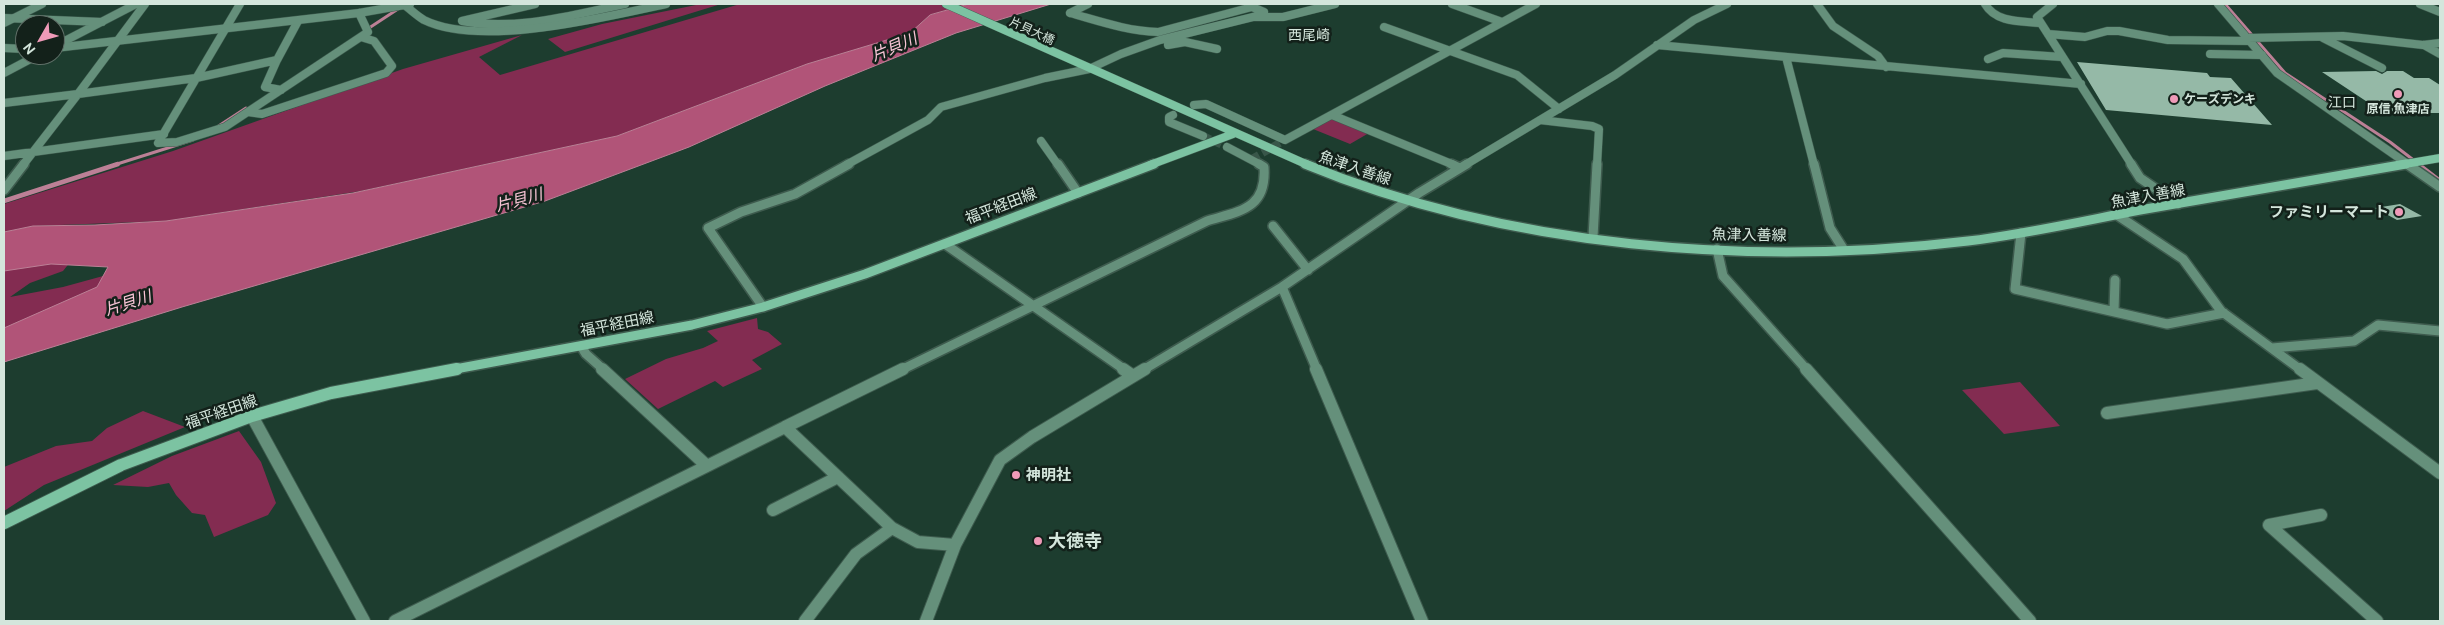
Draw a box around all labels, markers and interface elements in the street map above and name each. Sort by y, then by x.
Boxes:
street label: 片貝大橋 [1007,14,1057,48]
north arrow [15,15,65,65]
district label: 西尾崎 [1288,27,1330,43]
water label: 片貝川 [868,29,920,65]
text: N [19,40,38,58]
marker: 原信 魚津店 [2392,88,2404,100]
place label: ケーズデンキ [2184,92,2256,106]
marker: ケーズデンキ [2168,93,2180,105]
district label: 江口 [2328,94,2356,110]
place label: 原信 魚津店 [2367,102,2429,116]
street label: 魚津入善線 [1317,147,1393,189]
street label: 魚津入善線 [2110,181,2186,211]
street label: 福平経田線 [963,184,1039,228]
water label: 片貝川 [493,185,545,215]
place label: ファミリーマート [2269,203,2389,221]
marker: ファミリーマート [2393,206,2405,218]
street label: 魚津入善線 [1711,225,1787,245]
water label: 片貝川 [102,286,154,320]
street label: 福平経田線 [578,308,656,340]
street label: 福平経田線 [183,391,259,433]
place label: 神明社 [1026,466,1071,484]
marker: 神明社 [1010,469,1022,481]
place label: 大徳寺 [1048,530,1102,552]
marker: 大徳寺 [1032,535,1044,547]

